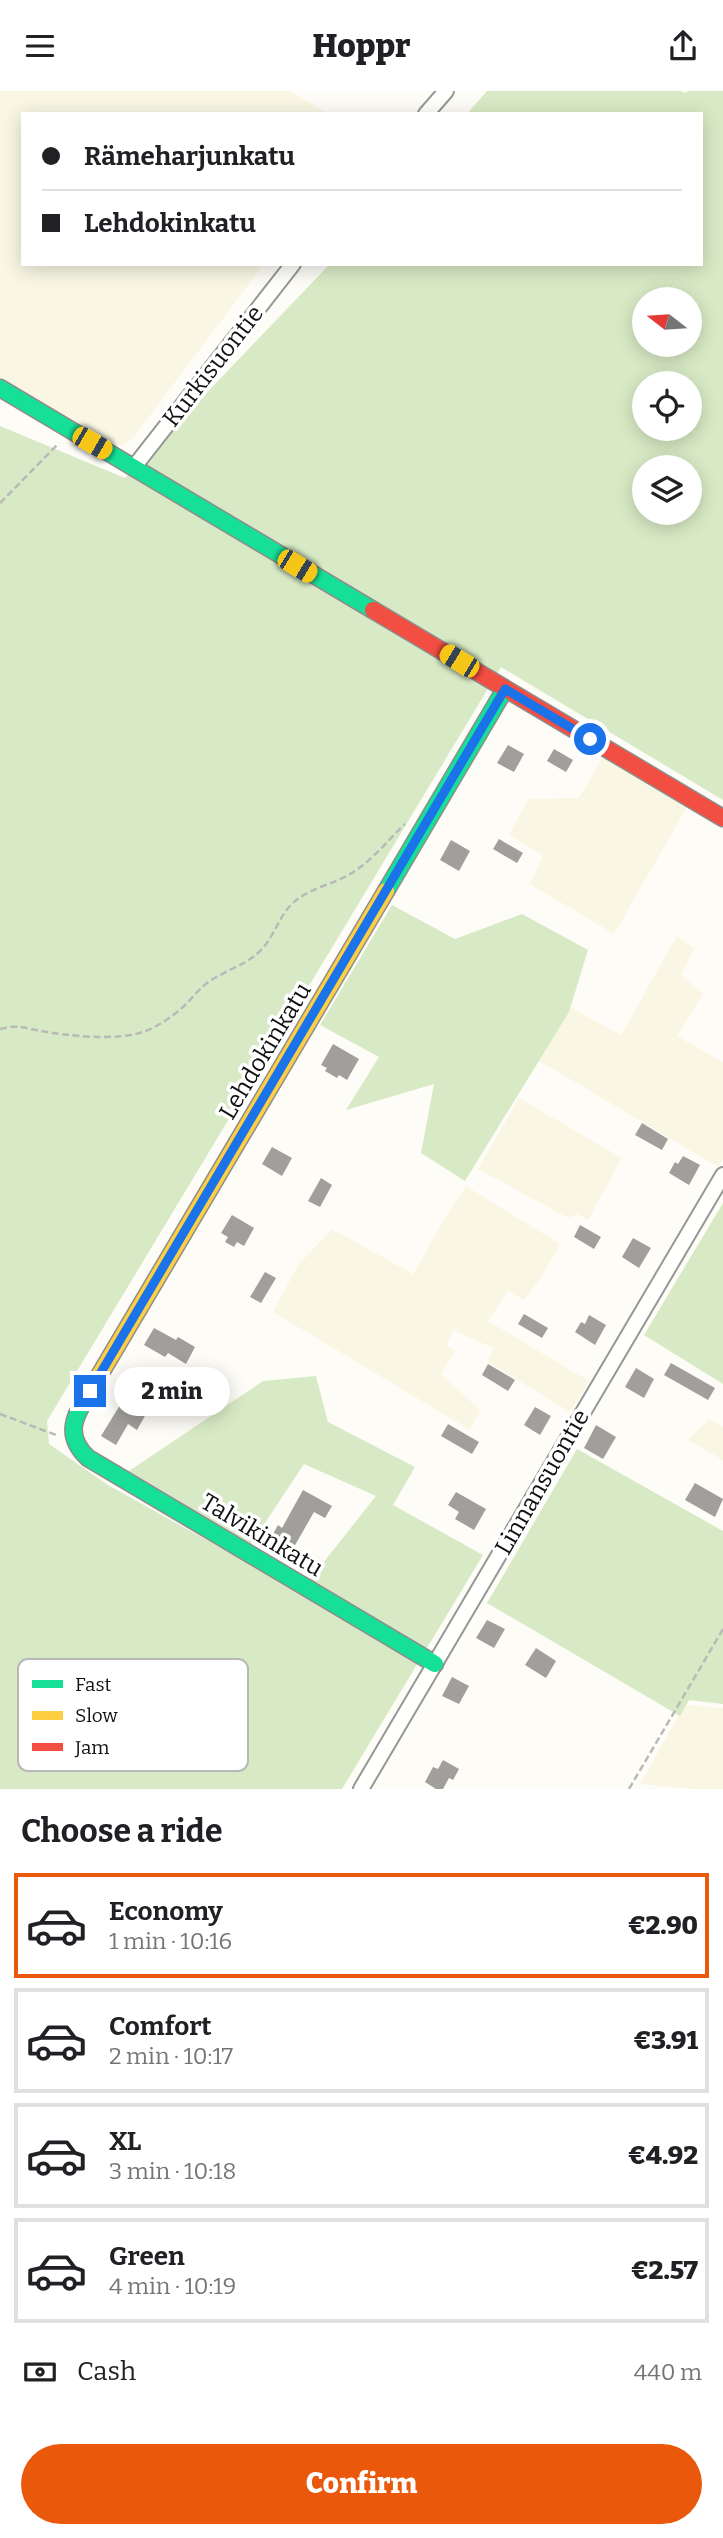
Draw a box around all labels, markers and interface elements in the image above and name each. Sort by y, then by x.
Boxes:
icon: menu [21,27,59,65]
text: Hoppr [312,27,411,65]
icon: share [664,27,702,65]
text: Rämeharjunkatu [84,141,295,172]
text: Lehdokinkatu [84,208,256,239]
north arrow [632,287,702,357]
map controls [632,287,702,525]
street label: Kurkisuontie [157,300,269,432]
button: locate [632,371,702,441]
car [69,423,116,463]
button: layers [632,455,702,525]
car [274,546,321,586]
car [436,641,483,681]
route start [574,723,606,755]
street label: Lehdokinkatu [213,978,317,1124]
callout: 2 min [114,1367,230,1415]
route end [74,1375,106,1407]
text: 2 min [141,1377,203,1405]
street label: Linnansuontie [489,1404,595,1560]
street label: Talvikinkatu [196,1488,328,1582]
legend [18,1659,248,1771]
text: Fast [75,1673,112,1696]
text: Slow [75,1704,118,1727]
text: Jam [74,1736,109,1759]
text: Choose a ride [21,1812,222,1850]
icon: car [25,1894,88,1957]
text: Economy [109,1896,223,1927]
text: €2.90 [628,1910,698,1941]
text: 1 min · 10:16 [109,1927,232,1955]
icon: car [25,2009,88,2072]
text: Comfort [109,2011,212,2042]
text: €3.91 [634,2025,698,2056]
text: 2 min · 10:17 [109,2042,233,2070]
icon: car [25,2124,88,2187]
text: XL [109,2126,141,2157]
text: €4.92 [628,2140,698,2171]
text: 3 min · 10:18 [109,2157,236,2185]
icon: car [25,2239,88,2302]
text: Green [109,2241,185,2272]
text: €2.57 [631,2255,698,2286]
text: 4 min · 10:19 [109,2272,236,2300]
icon: cash [21,2353,59,2391]
text: Cash [77,2356,136,2387]
text: 440 m [634,2358,702,2386]
button: Confirm [21,2444,702,2524]

